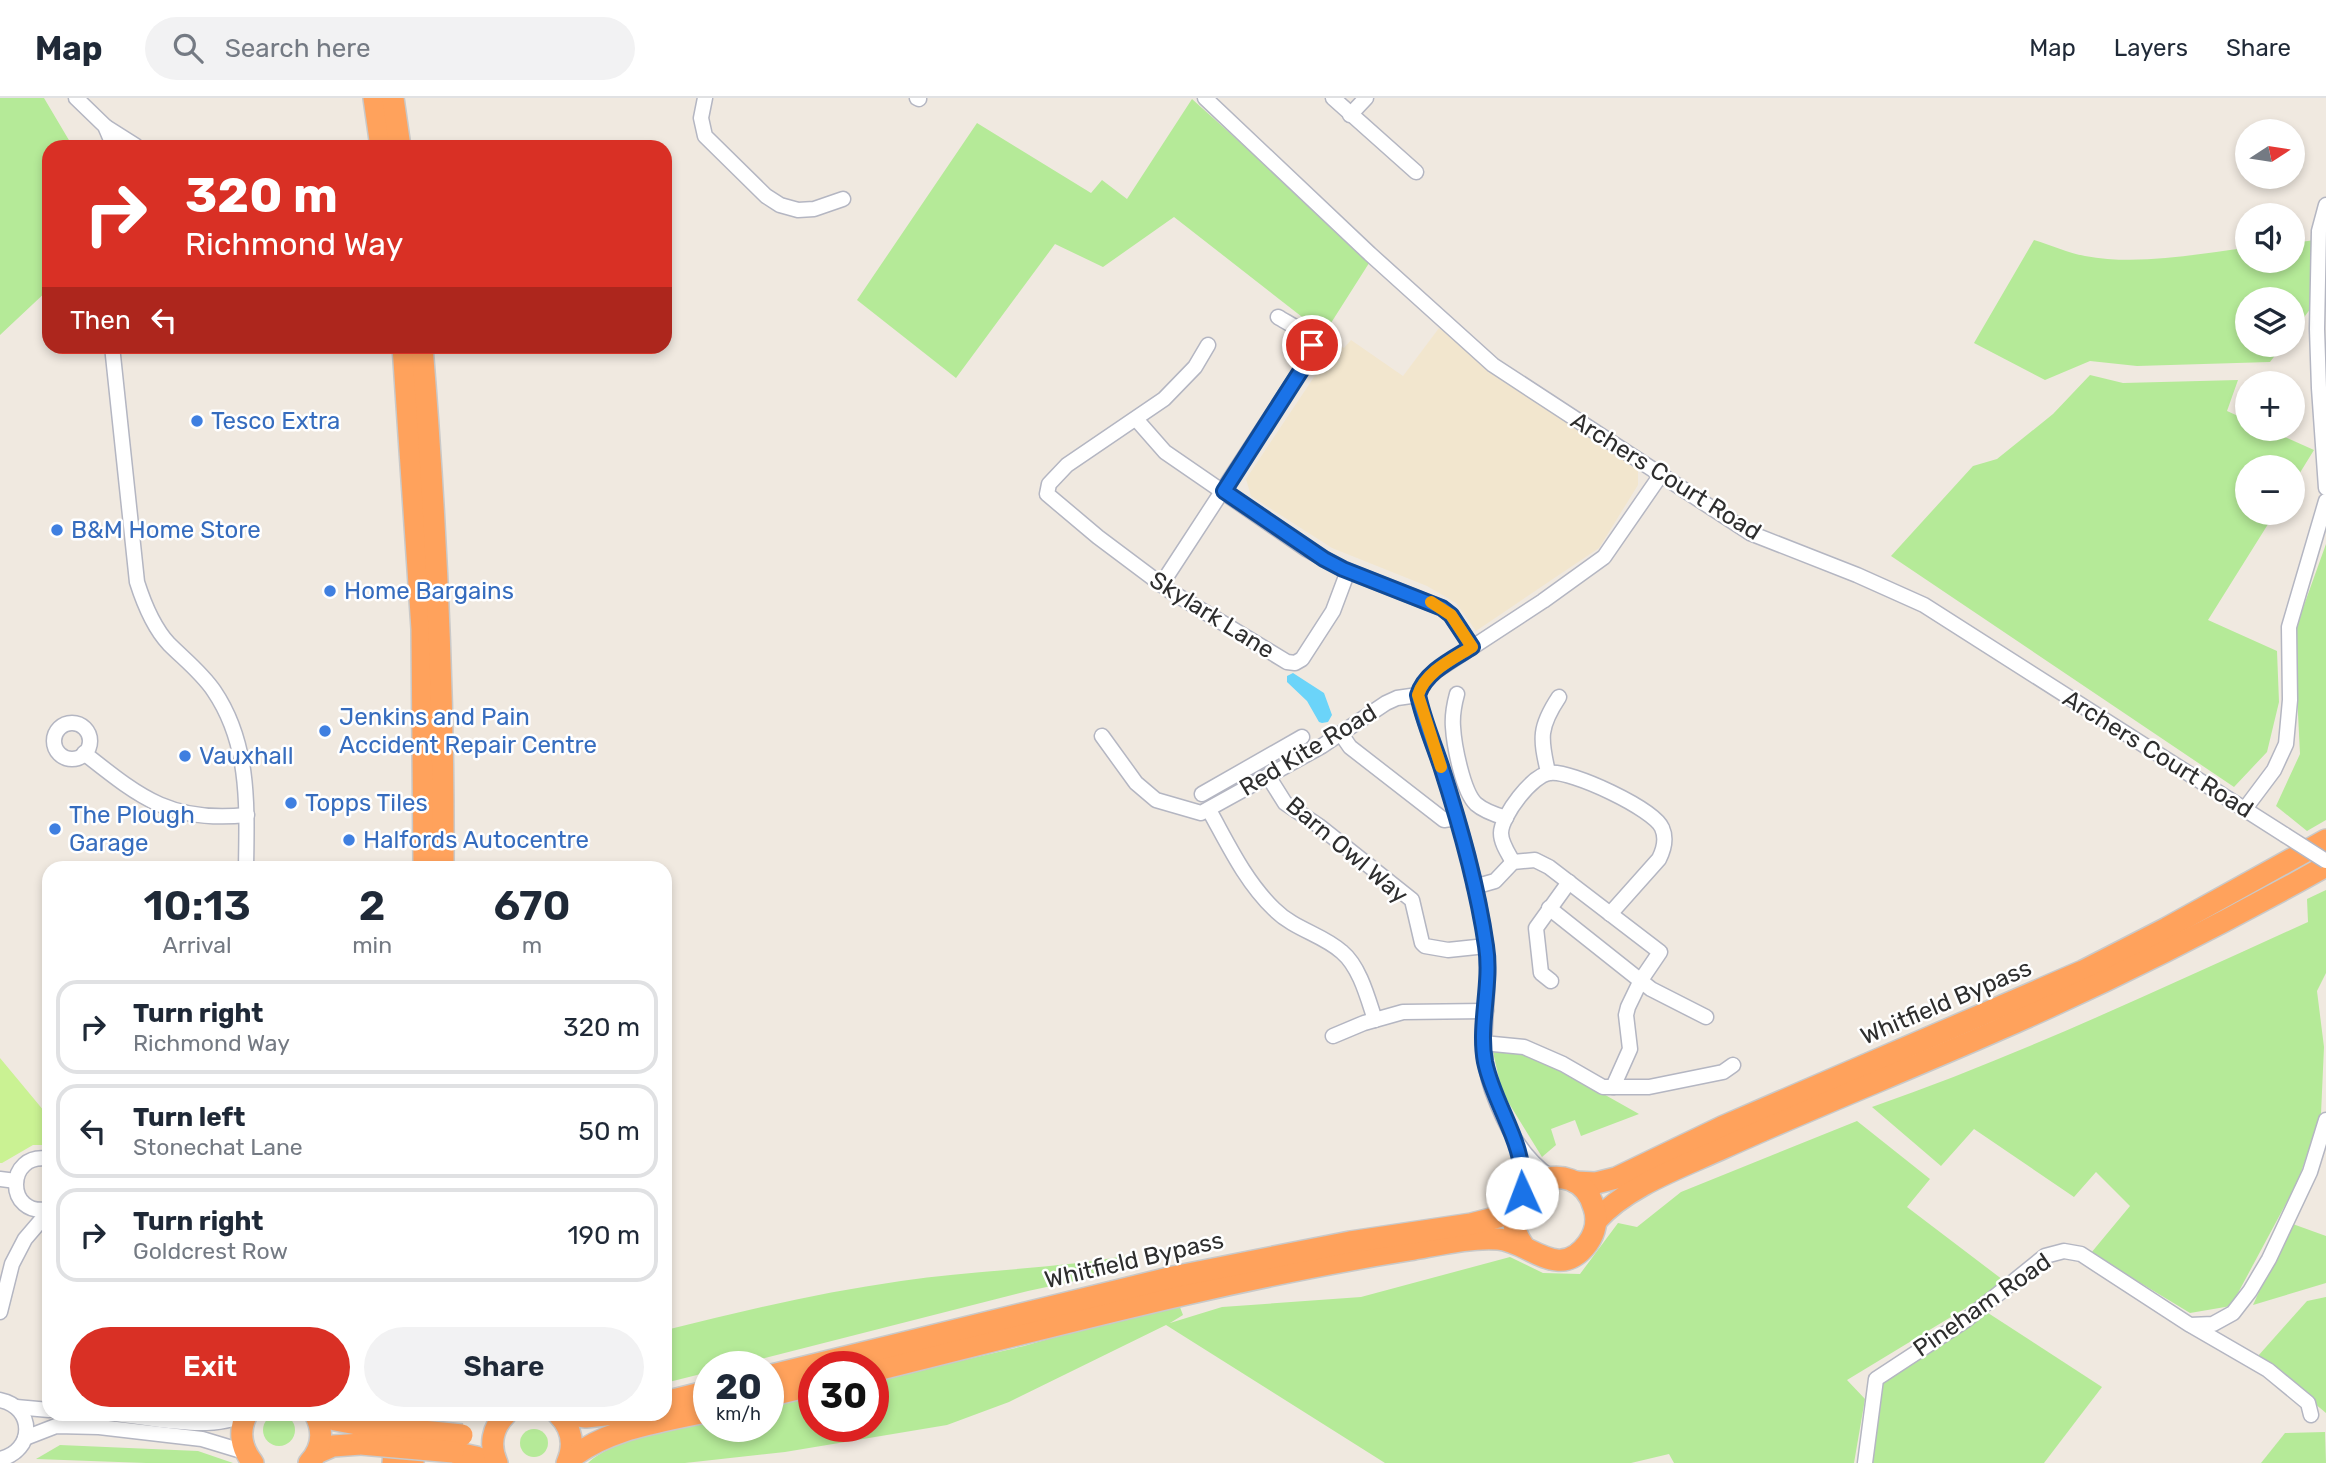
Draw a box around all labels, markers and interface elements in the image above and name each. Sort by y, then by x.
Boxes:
search box [145,17,635,80]
text: Map [35,29,103,68]
icon: search [169,29,207,67]
text: Search here [225,33,370,64]
text: Map [2029,34,2076,62]
text: Layers [2114,34,2188,62]
text: Share [2226,34,2291,62]
north arrow [2235,119,2305,189]
map controls [2235,119,2305,525]
text: 320 m [185,166,338,224]
icon: right [70,168,161,259]
button: sound [2235,203,2305,273]
text: Richmond Way [185,225,403,263]
button: layers [2235,287,2305,357]
icon: left [145,301,183,339]
text: Then [70,305,131,336]
pin [1282,315,1342,375]
icon: arrive [1293,326,1331,364]
button: + [2235,371,2305,441]
street label: Archers Court Road [1566,406,1766,546]
place label: Tesco Extra [211,407,340,435]
marker: Tesco Extra [189,413,205,429]
button: − [2235,455,2305,525]
place label: B&M Home Store [71,516,261,544]
marker: B&M Home Store [49,522,65,538]
street label: Skylark Lane [1145,566,1279,664]
place label: Home Bargains [344,577,514,605]
marker: Home Bargains [322,583,338,599]
street label: Archers Court Road [2058,684,2258,824]
street label: Red Kite Road [1234,698,1382,802]
place label: Jenkins and Pain Accident Repair Centre [339,703,597,759]
marker: Jenkins and Pain Accident Repair Centre [317,723,333,739]
place label: Vauxhall [199,742,294,770]
marker: Vauxhall [177,748,193,764]
place label: Topps Tiles [305,789,428,817]
street label: Barn Owl Way [1280,791,1414,909]
marker: Topps Tiles [283,795,299,811]
place label: The Plough Garage [69,801,195,857]
marker: The Plough Garage [47,821,63,837]
place label: Halfords Autocentre [363,826,589,854]
marker: Halfords Autocentre [341,832,357,848]
text: 10:13 [143,881,251,931]
text: 2 [359,881,385,931]
text: 670 [494,881,571,931]
text: Arrival [163,931,232,959]
text: min [352,931,392,959]
text: m [522,931,542,959]
street label: Whitfield Bypass [1856,953,2036,1051]
text: Turn right [133,998,263,1029]
icon: right [74,1008,112,1046]
text: 320 m [563,1012,640,1043]
text: Richmond Way [133,1029,290,1057]
text: Turn left [133,1102,245,1133]
icon: left [74,1112,112,1150]
text: 50 m [579,1116,640,1147]
text: Stonechat Lane [133,1133,303,1161]
position arrow [1485,1156,1559,1230]
text: Turn right [133,1206,263,1237]
icon: right [74,1216,112,1254]
text: 190 m [567,1220,640,1251]
street label: Whitfield Bypass [1042,1226,1226,1294]
text: Goldcrest Row [133,1237,288,1265]
street label: Pineham Road [1908,1247,2056,1363]
button: Exit [70,1327,350,1407]
button: Share [364,1327,644,1407]
speed limit sign: 30 [798,1351,889,1442]
text: 20 [715,1366,762,1408]
text: km/h [716,1403,761,1425]

